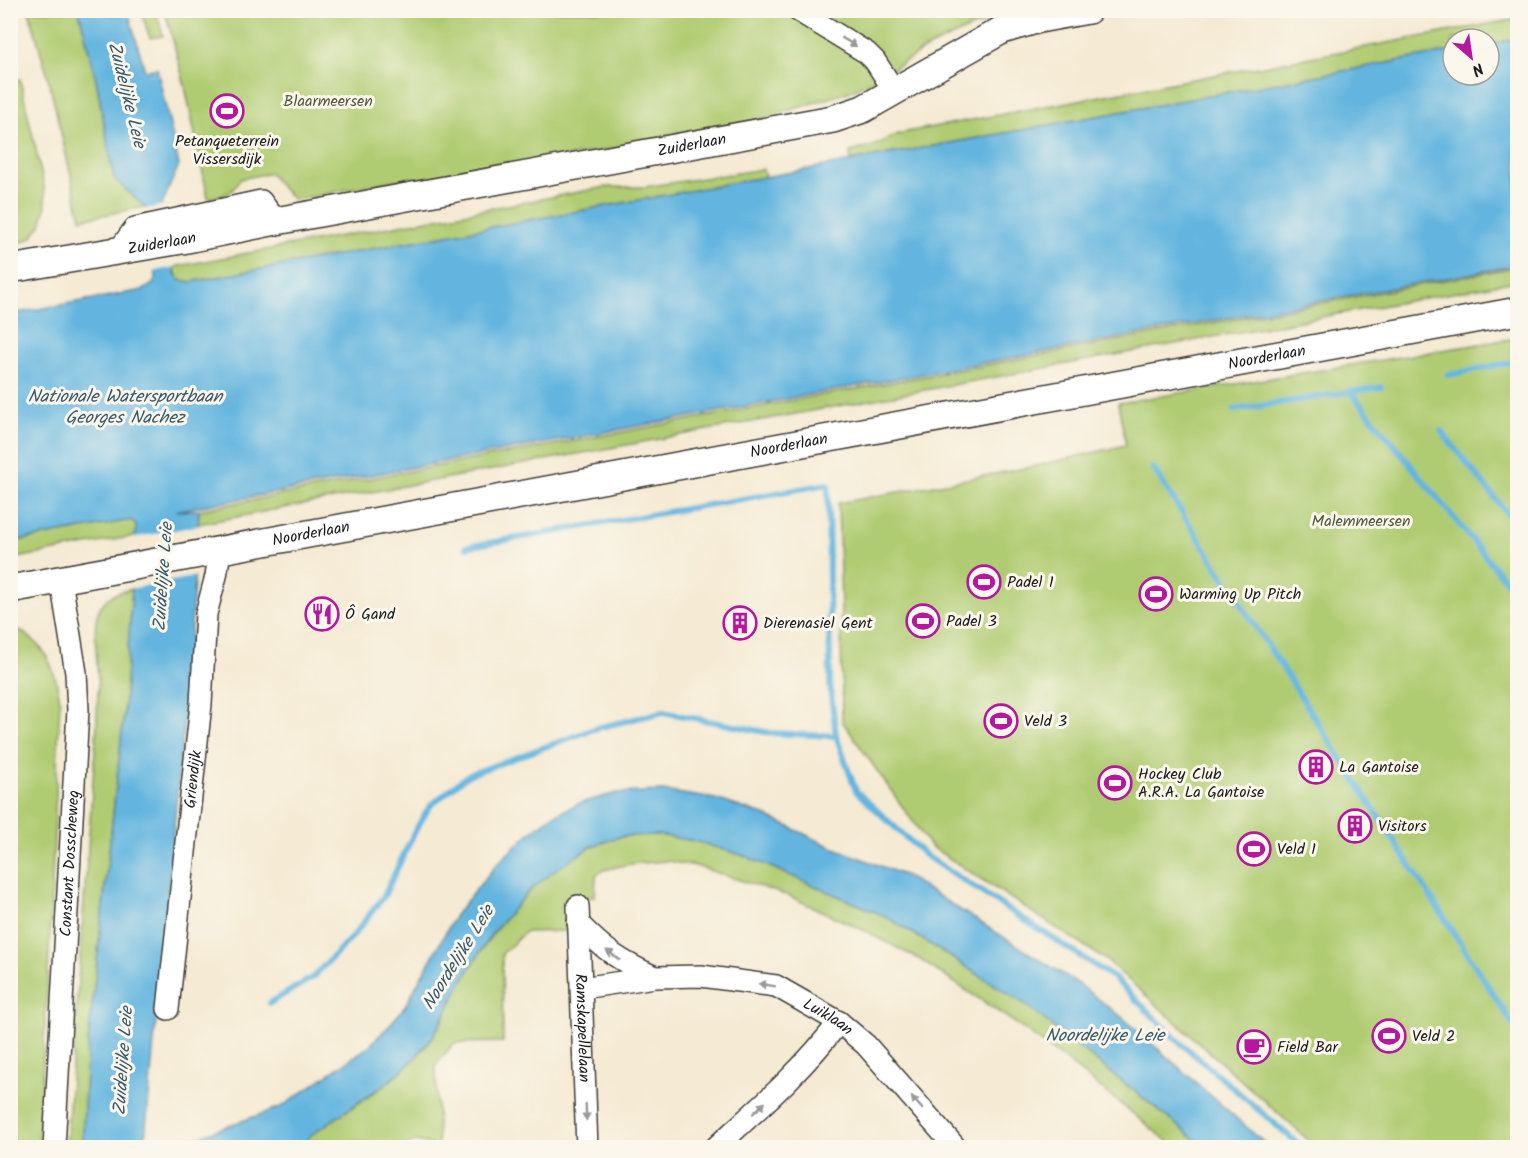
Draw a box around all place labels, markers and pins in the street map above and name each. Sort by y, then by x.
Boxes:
sports icon: Petanqueterrein Vissersdijk [209,93,245,129]
place label: Petanqueterrein Vissersdijk [175,129,279,172]
sports icon: Padel 1 [966,564,1002,600]
place label: Padel 1 [1007,570,1054,595]
sports icon: Warming Up Pitch [1138,576,1174,612]
place label: Warming Up Pitch [1179,582,1301,607]
restaurant icon: Ô Gand [304,596,340,632]
place label: Ô Gand [345,602,396,627]
sports icon: Padel 3 [905,603,941,639]
building icon: Dierenasiel Gent [722,605,758,641]
place label: Padel 3 [946,609,997,634]
place label: Dierenasiel Gent [763,611,874,636]
sports icon: Veld 3 [983,703,1019,739]
place label: Veld 3 [1024,709,1067,734]
building icon: La Gantoise [1298,749,1334,785]
place label: La Gantoise [1339,755,1419,780]
place label: Hockey Club A.R.A. La Gantoise [1138,762,1264,805]
sports icon: Hockey Club A.R.A. La Gantoise [1097,765,1133,801]
building icon: Visitors [1337,808,1373,844]
place label: Visitors [1378,814,1427,839]
sports icon: Veld 1 [1236,831,1272,867]
place label: Veld 1 [1277,837,1316,862]
sports icon: Veld 2 [1371,1018,1407,1054]
place label: Veld 2 [1412,1024,1455,1049]
cafe icon: Field Bar [1236,1029,1272,1065]
place label: Field Bar [1277,1035,1339,1060]

